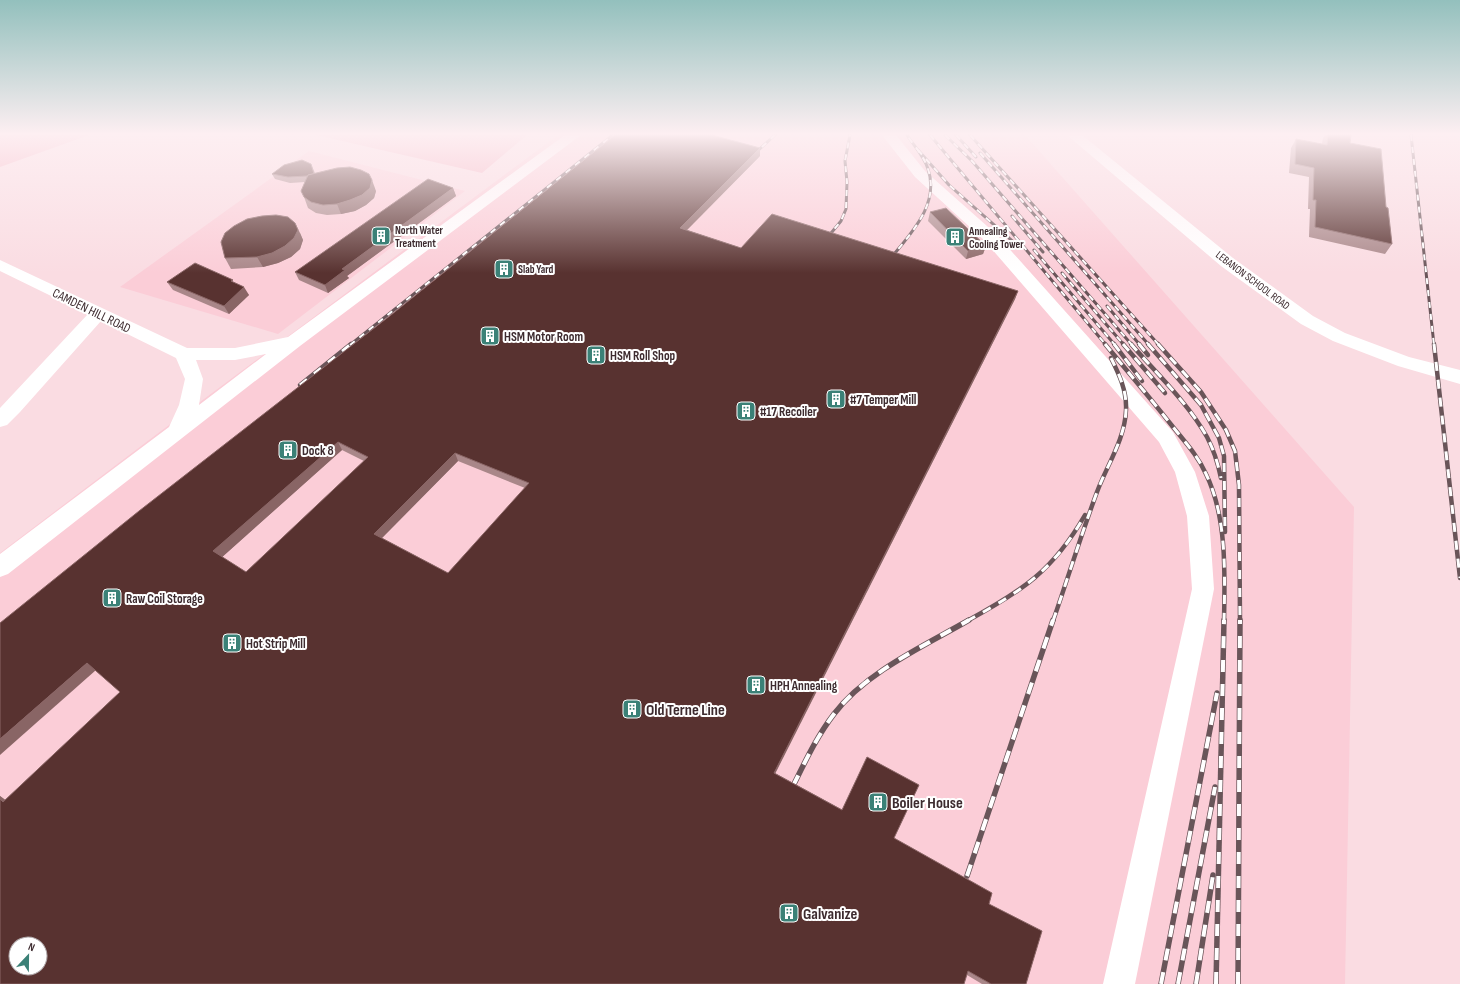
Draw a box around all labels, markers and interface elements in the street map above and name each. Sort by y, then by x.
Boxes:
place label: North Water Treatment [395,224,444,250]
building icon: North Water Treatment [370,225,392,247]
place label: Annealing Cooling Tower [968,225,1024,251]
building icon: Annealing Cooling Tower [944,226,966,248]
street label: LEBANON SCHOOL ROAD [1213,248,1292,312]
building icon: Slab Yard [493,258,515,280]
place label: Slab Yard [518,263,553,276]
street label: CAMDEN HILL ROAD [50,285,133,337]
building icon: HSM Motor Room [479,325,501,347]
place label: HSM Motor Room [504,329,583,345]
building icon: HSM Roll Shop [585,344,607,366]
place label: HSM Roll Shop [610,348,676,364]
building icon: #7 Temper Mill [825,388,847,410]
place label: #7 Temper Mill [850,392,917,408]
building icon: #17 Recoiler [735,400,757,422]
place label: #17 Recoiler [760,404,817,420]
building icon: Dock 8 [277,439,299,461]
place label: Dock 8 [302,443,334,459]
building icon: Raw Coil Storage [101,587,123,609]
place label: Raw Coil Storage [126,591,203,607]
building icon: Hot Strip Mill [221,632,243,654]
place label: Hot Strip Mill [246,636,306,652]
building icon: HPH Annealing [745,674,767,696]
place label: HPH Annealing [770,678,838,694]
building icon: Old Terne Line [621,698,643,720]
place label: Old Terne Line [646,701,725,720]
building icon: Boiler House [867,791,889,813]
place label: Boiler House [892,794,963,813]
building icon: Galvanize [778,902,800,924]
place label: Galvanize [803,905,857,924]
north arrow [8,936,48,976]
text: N [26,940,37,954]

